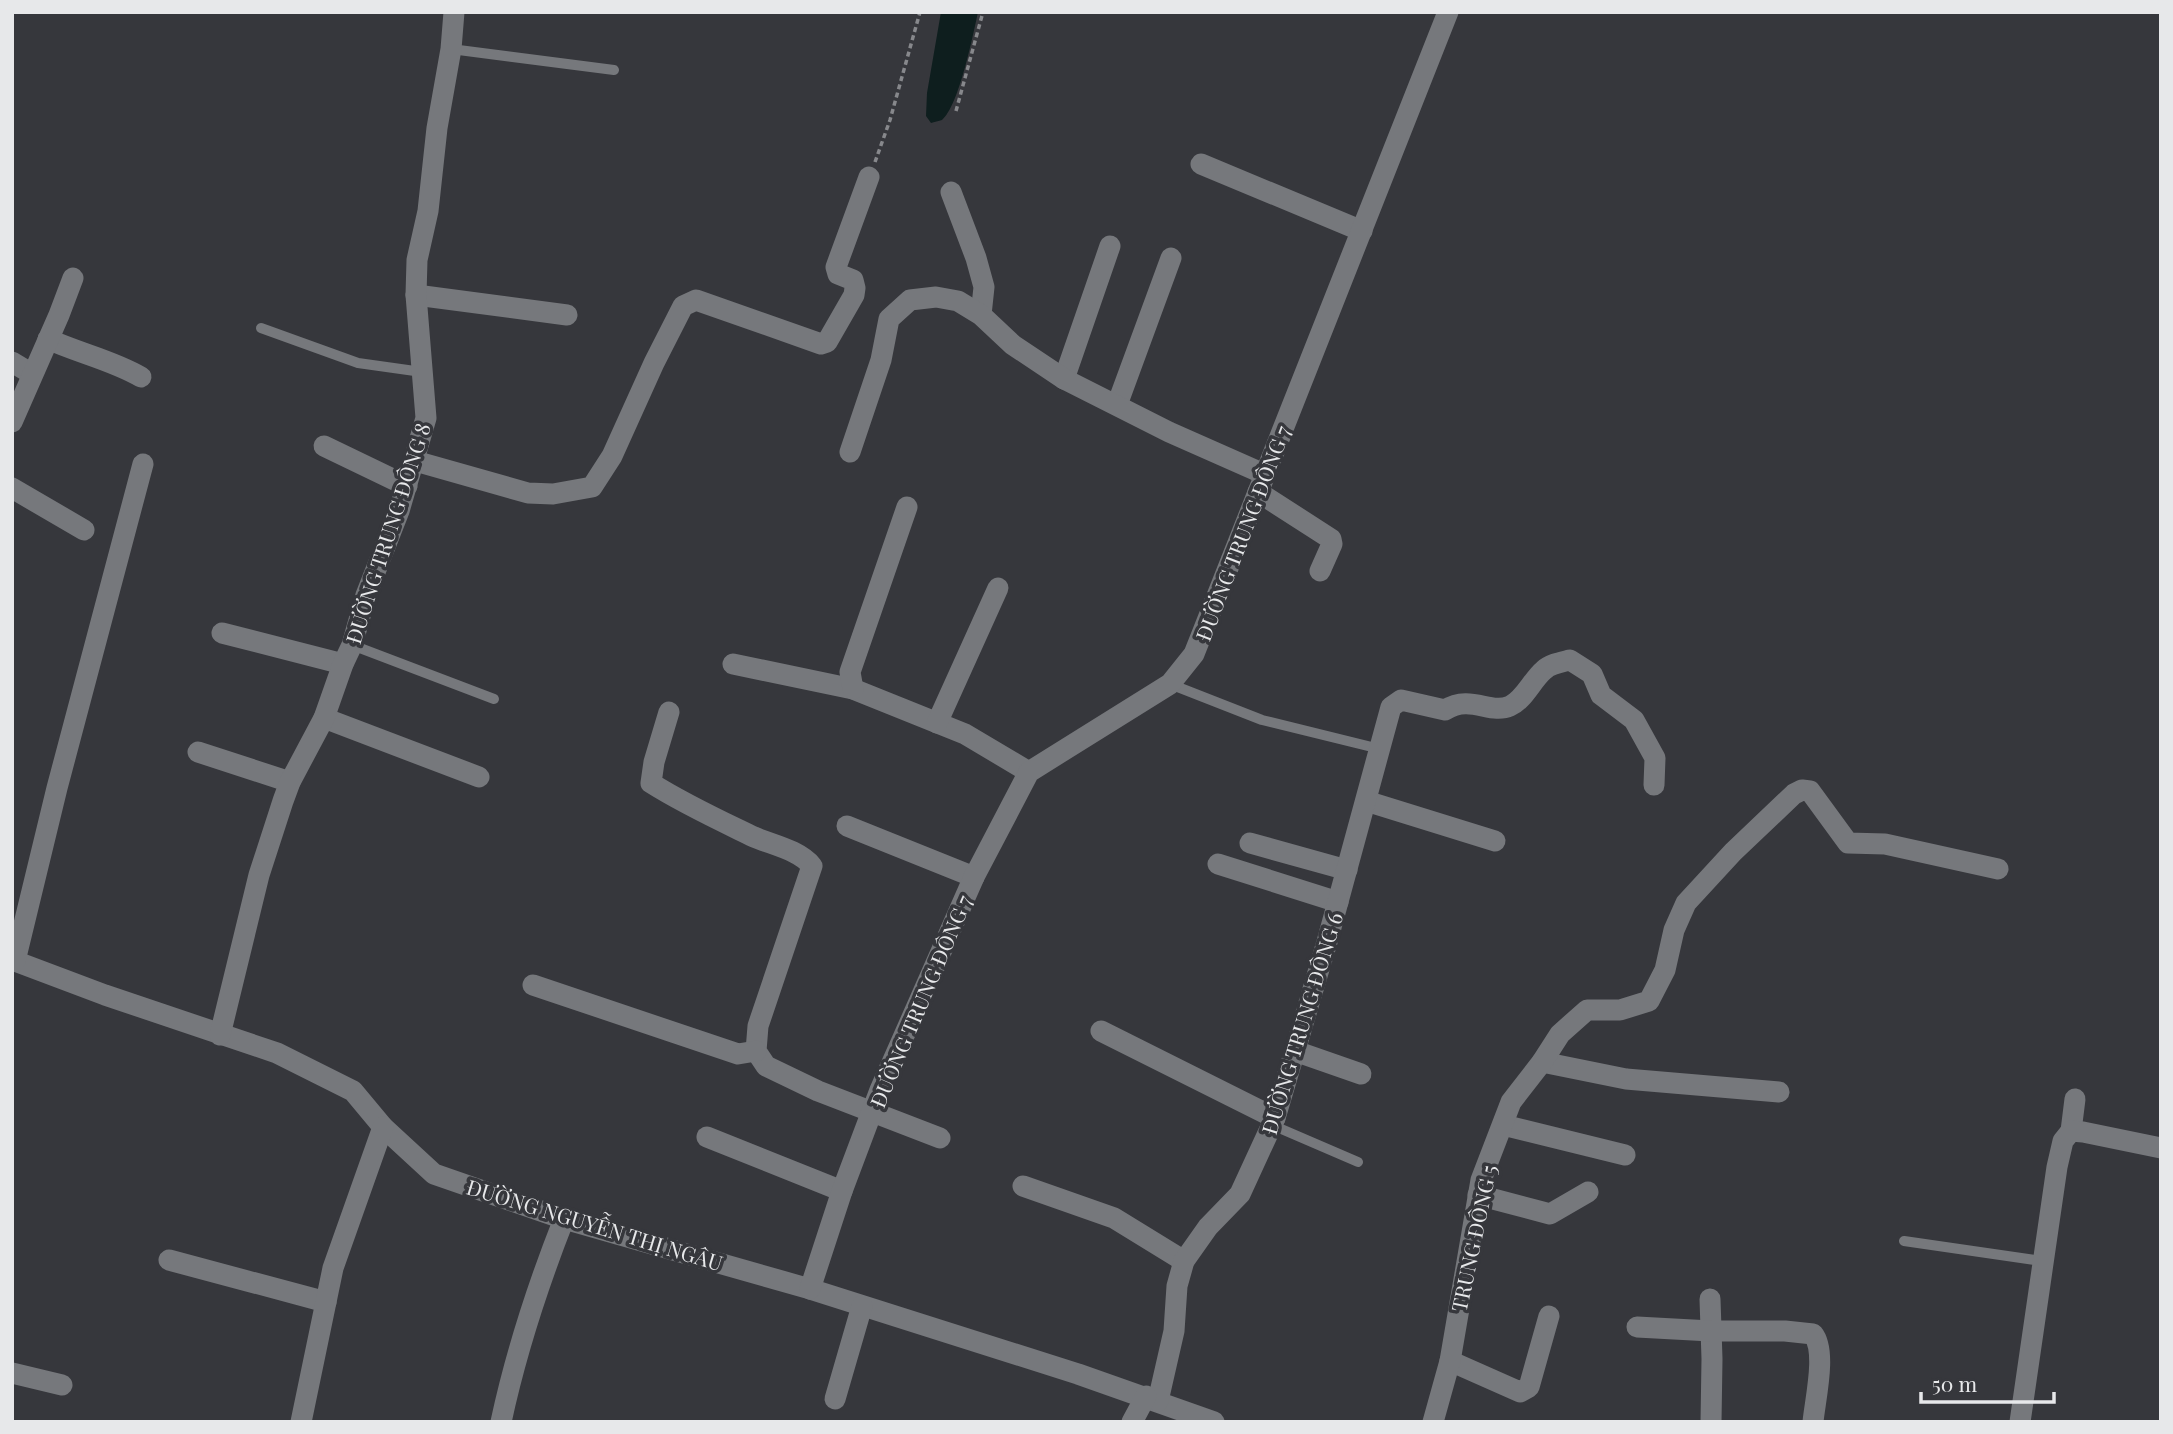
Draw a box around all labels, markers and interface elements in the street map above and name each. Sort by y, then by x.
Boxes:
street label: ĐƯỜNG TRUNG ĐÔNG 8 [338,419,436,647]
street label: ĐƯỜNG TRUNG ĐÔNG 7 [1188,421,1296,645]
street label: ĐƯỜNG TRUNG ĐÔNG 7 [862,890,978,1112]
street label: ĐƯỜNG TRUNG ĐÔNG 6 [1254,908,1348,1137]
street label: TRUNG ĐÔNG 5 [1444,1162,1502,1314]
street label: ĐƯỜNG NGUYỄN THỊ NGÂU [464,1172,726,1276]
scale bar [1921,1360,2054,1404]
text: 50 m [1932,1369,1978,1397]

